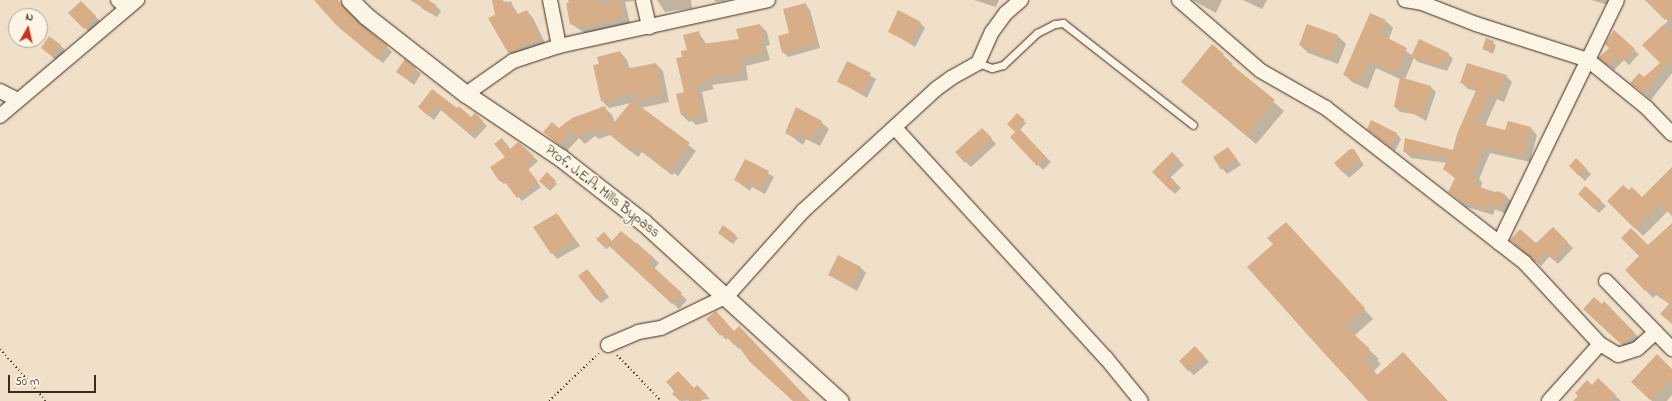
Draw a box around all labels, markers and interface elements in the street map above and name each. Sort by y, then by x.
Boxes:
north arrow [8,8,48,48]
text: N [25,9,34,26]
street label: Prof. J.E.A. Mills Bypass [541,142,663,242]
scale bar [10,367,98,393]
text: 50 m [15,373,39,391]

